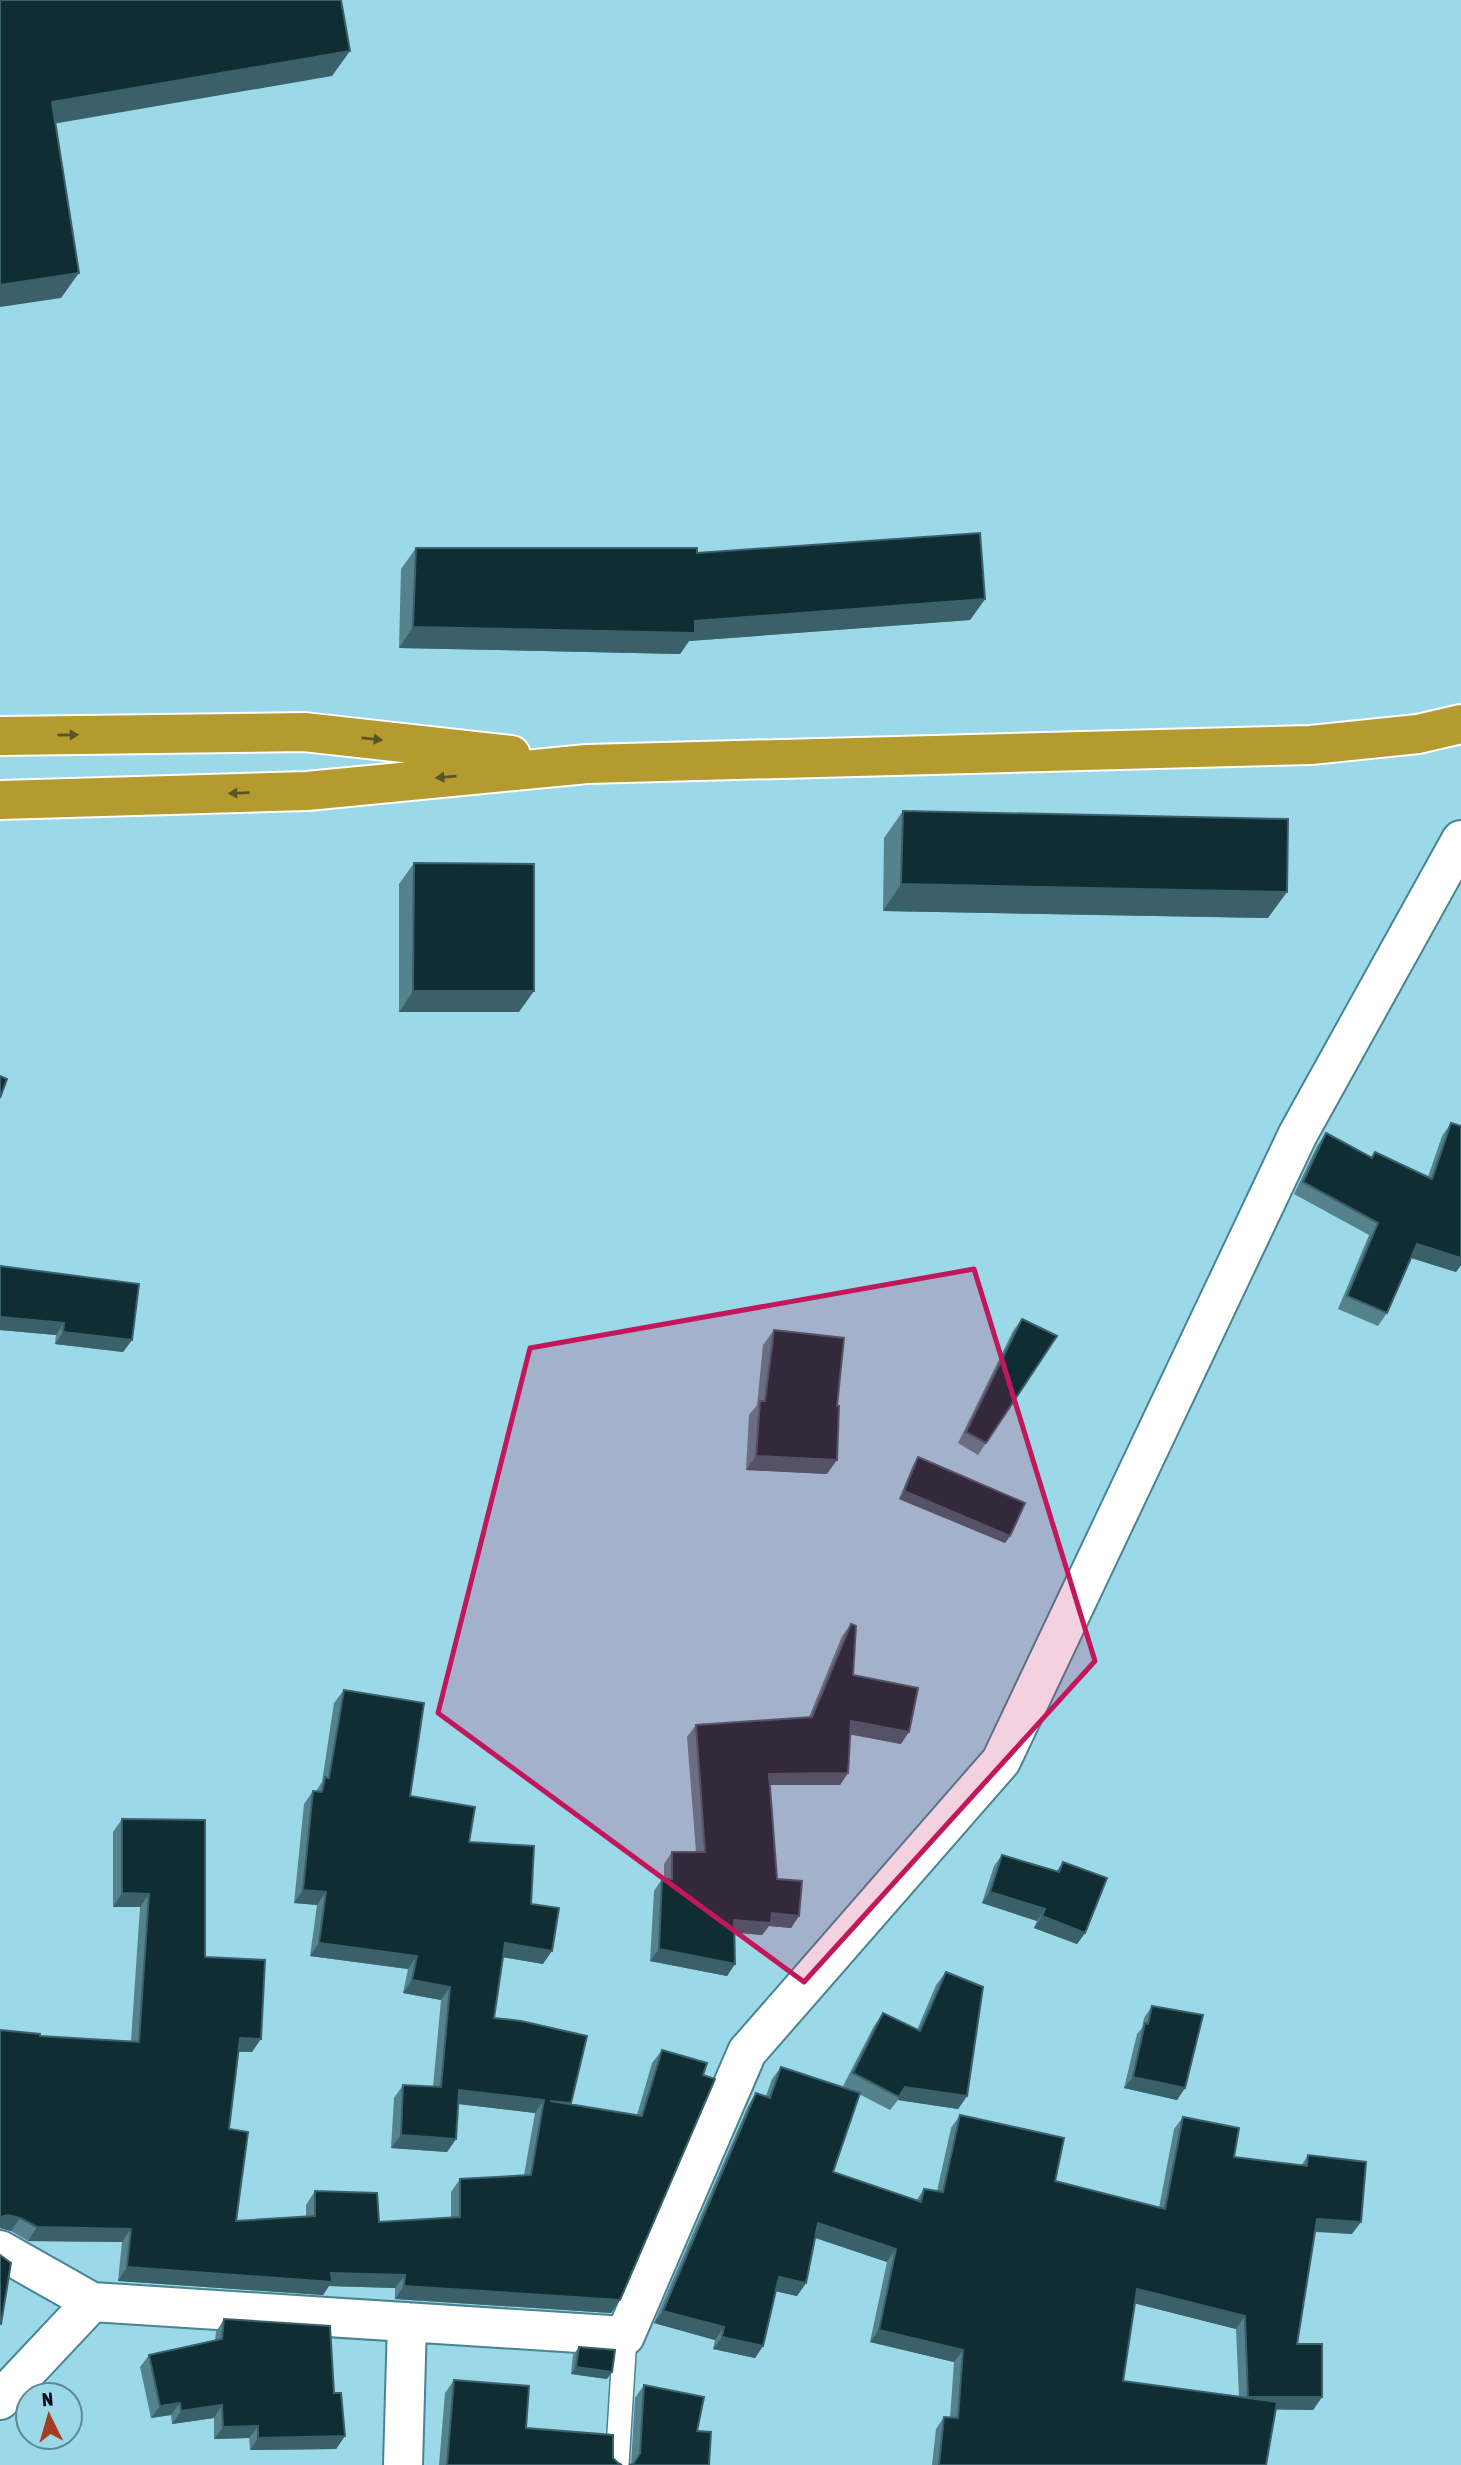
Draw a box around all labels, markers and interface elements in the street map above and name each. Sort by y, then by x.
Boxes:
one-way arrow [57,729,79,741]
one-way arrow [361,734,383,745]
one-way arrow [435,772,457,783]
one-way arrow [228,787,250,798]
north arrow [14,2381,84,2451]
text: N [41,2388,54,2411]

